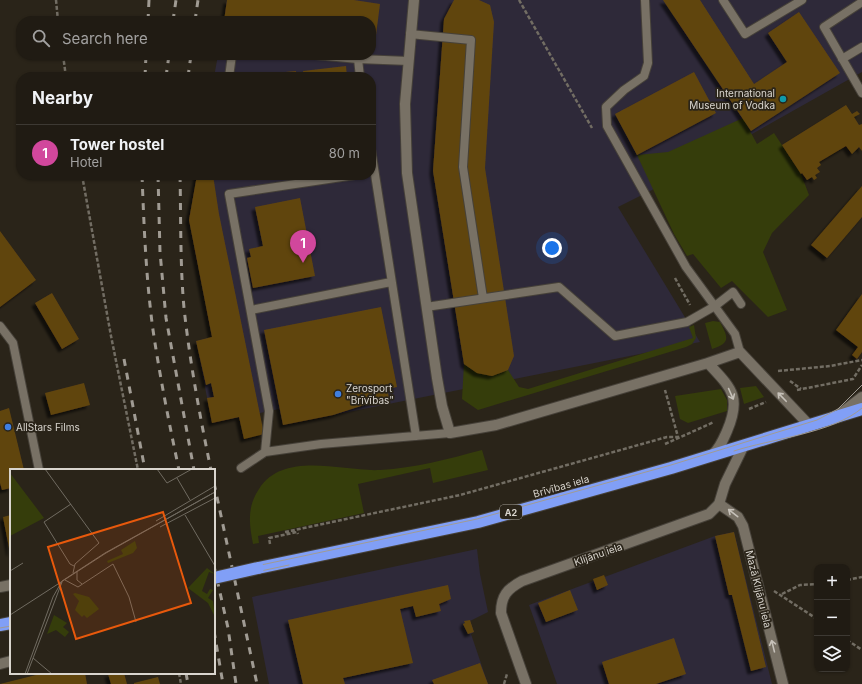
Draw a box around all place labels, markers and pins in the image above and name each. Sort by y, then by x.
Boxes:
place label: International Museum of Vodka [689,87,775,111]
marker: International Museum of Vodka [778,94,788,104]
pin: 1 [290,230,316,263]
place label: Zerosport "Brīvības" [346,382,394,406]
marker: Zerosport "Brīvības" [333,389,343,399]
place label: AllStars Films [16,421,80,433]
marker: AllStars Films [3,422,13,432]

